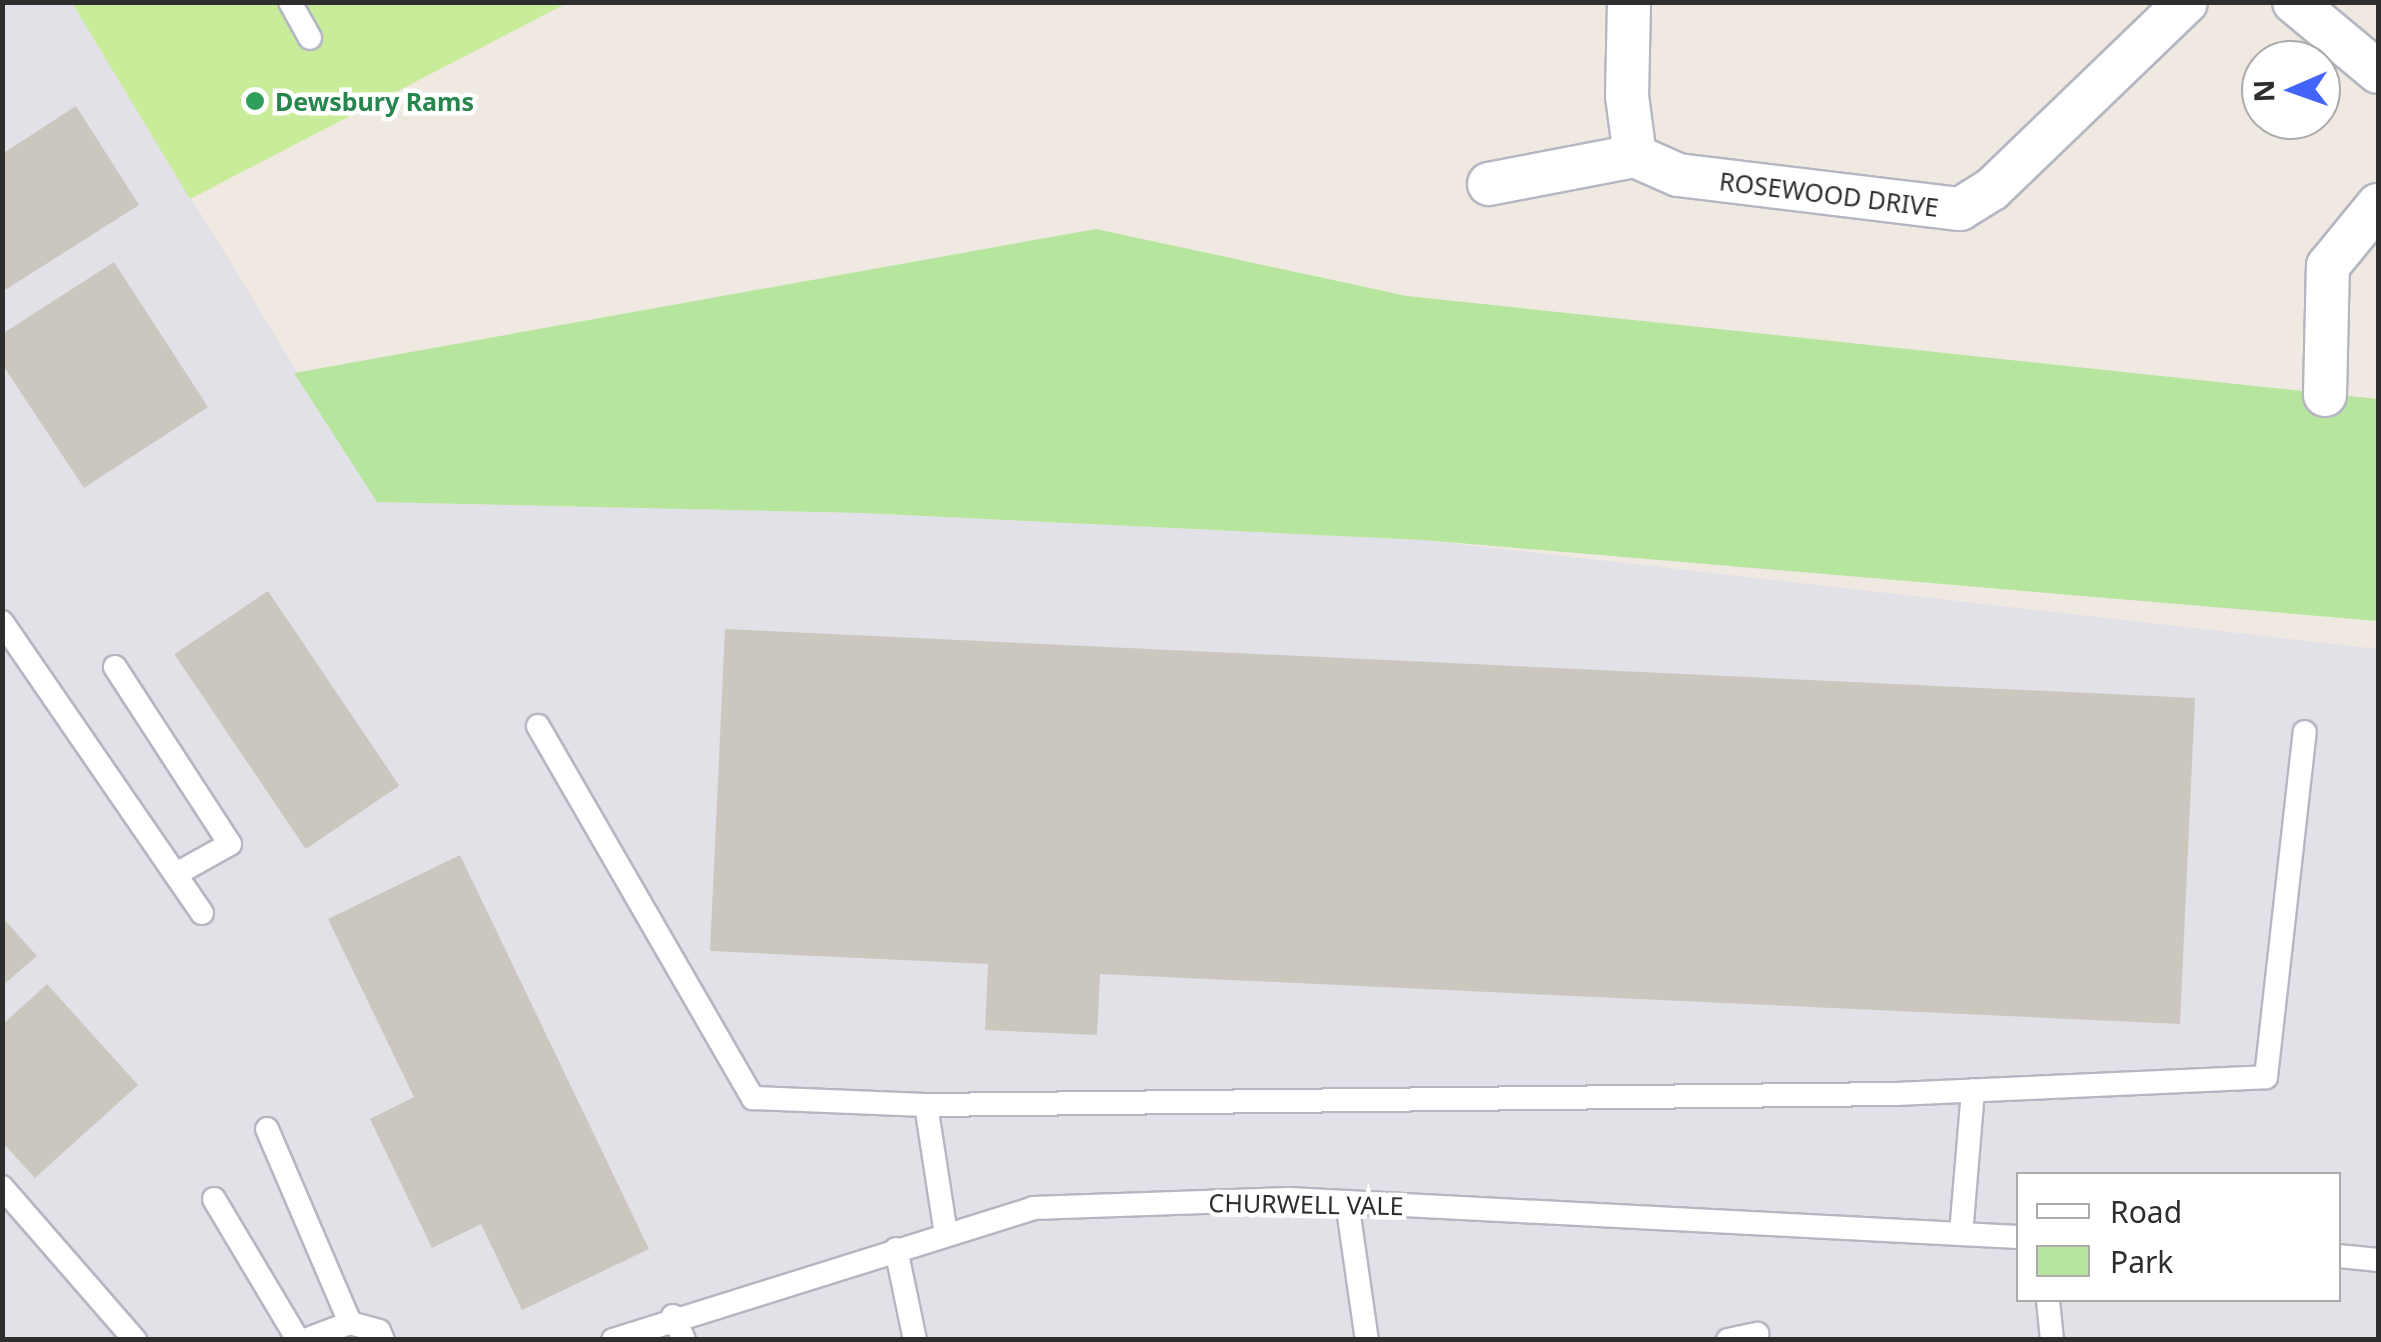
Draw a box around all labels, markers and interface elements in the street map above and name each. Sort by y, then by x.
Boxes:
north arrow [2241,40,2341,140]
text: N [2244,79,2282,103]
place label: Dewsbury Rams [275,86,474,116]
marker: Dewsbury Rams [244,90,266,112]
street label: ROSEWOOD DRIVE [1718,166,1940,222]
legend [2016,1172,2341,1302]
street label: CHURWELL VALE [1208,1187,1404,1221]
text: Road [2110,1191,2182,1232]
text: Park [2110,1241,2173,1282]

